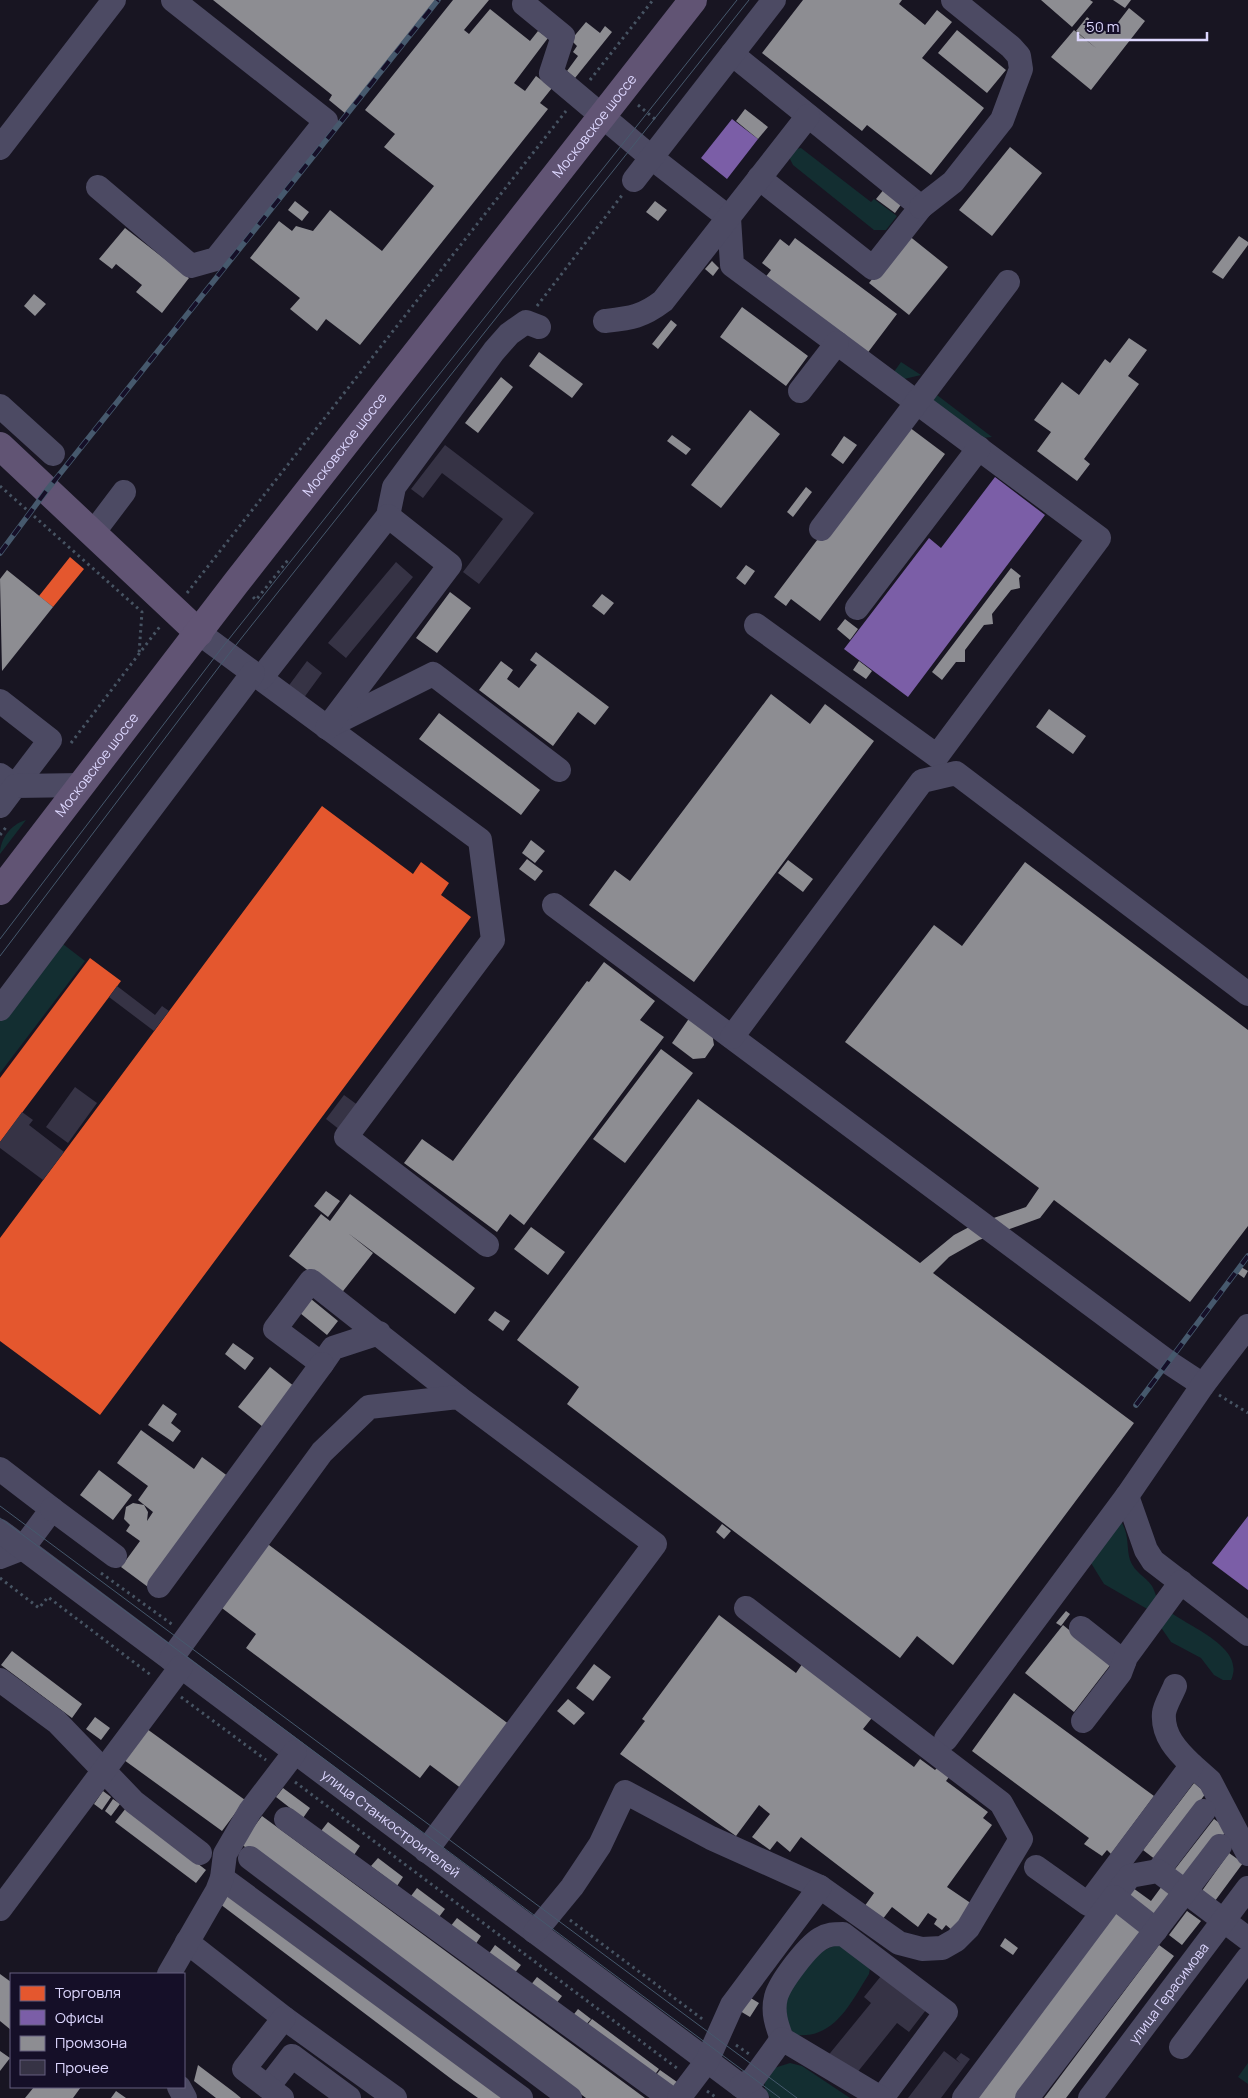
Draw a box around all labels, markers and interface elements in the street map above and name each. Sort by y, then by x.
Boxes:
scale bar [1078,10,1207,42]
text: 50 m [1086,16,1120,37]
street label: Московское шоссе [547,70,641,181]
street label: Московское шоссе [298,388,391,500]
street label: Московское шоссе [50,708,142,821]
street label: улица Станкостроителей [318,1765,464,1881]
street label: улица Герасимова [1124,1939,1213,2048]
legend [10,1973,185,2088]
text: Торговля [55,1982,121,2003]
text: Офисы [55,2007,104,2028]
text: Промзона [55,2032,127,2053]
text: Прочее [55,2057,109,2078]

